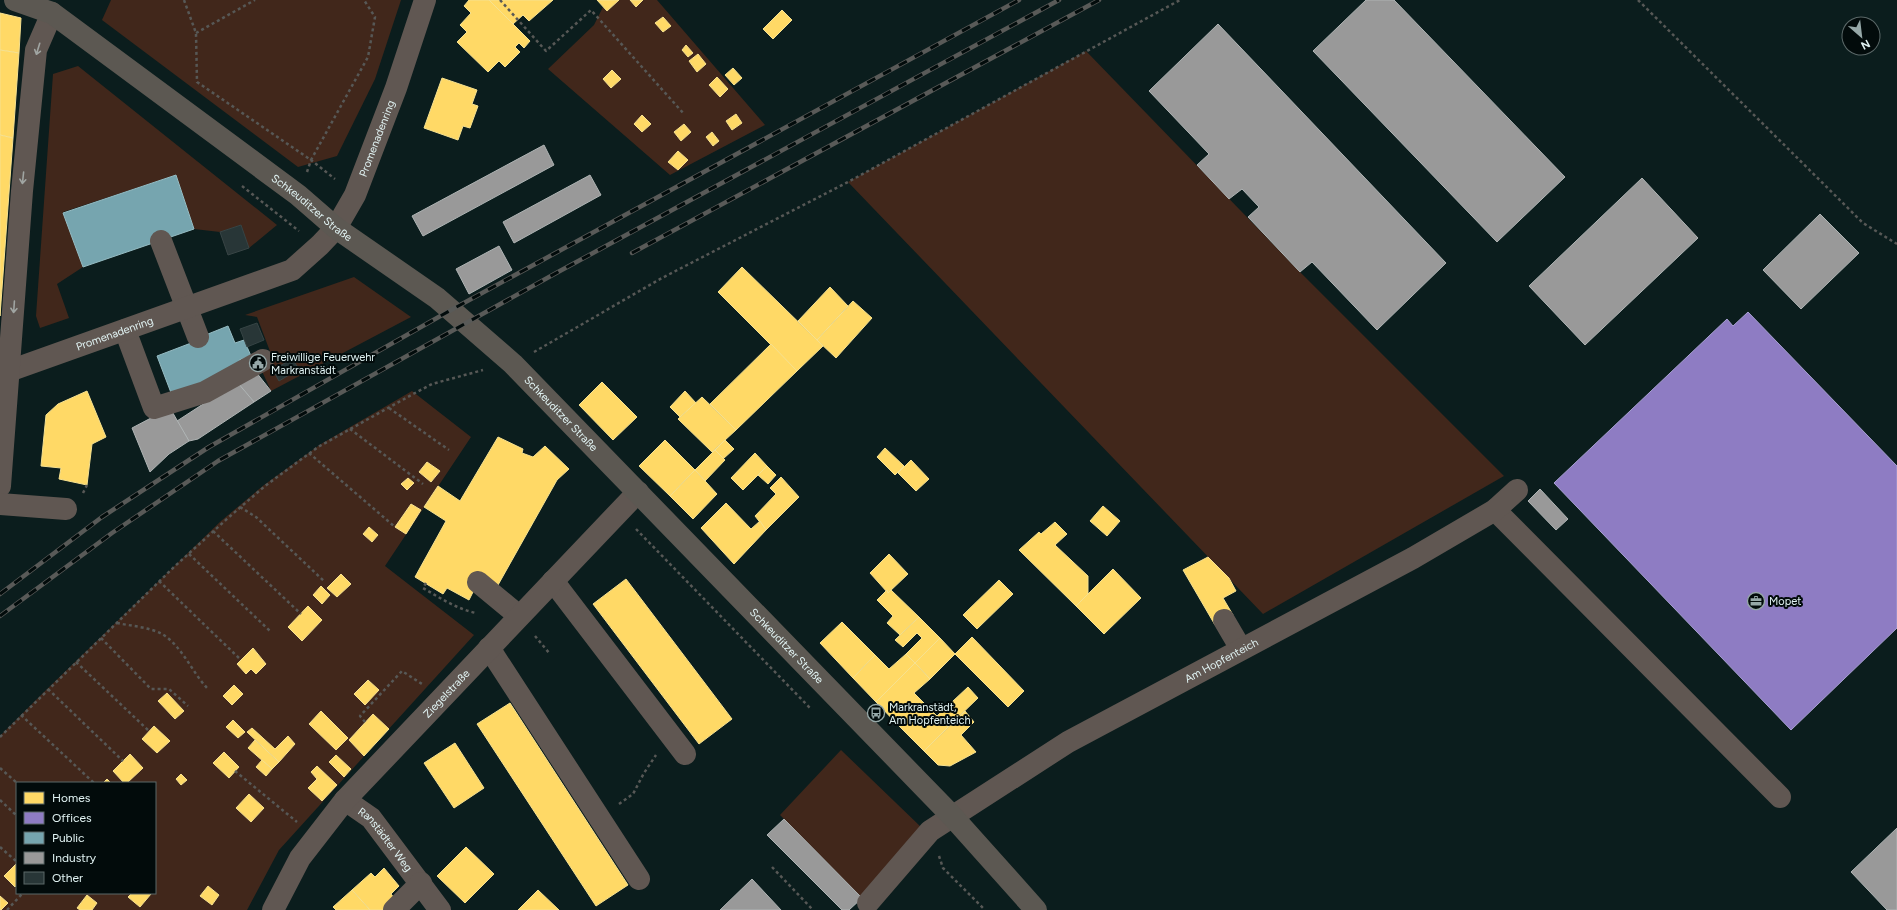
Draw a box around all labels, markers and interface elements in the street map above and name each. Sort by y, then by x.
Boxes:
north arrow [1841,16,1881,56]
text: N [1859,37,1872,52]
one-way arrow [34,42,41,55]
street label: Promenadenring [357,98,398,179]
one-way arrow [19,171,27,184]
street label: Schkeuditzer Straße [269,172,354,244]
one-way arrow [10,300,17,313]
street label: Promenadenring [74,314,155,354]
place label: Freiwillige Feuerwehr Markranstädt [271,351,375,377]
public building icon: Freiwillige Feuerwehr Markranstädt [248,353,268,373]
street label: Schkeuditzer Straße [521,373,600,454]
office icon: Mopet [1746,591,1766,611]
place label: Mopet [1769,595,1801,608]
street label: Schkeuditzer Straße [747,606,826,687]
street label: Am Hopfenteich [1182,636,1261,686]
street label: Ziegelstraße [421,667,473,721]
place label: Markranstädt, Am Hopfenteich [889,701,971,727]
bus stop icon: Markranstädt, Am Hopfenteich [866,703,886,723]
legend [16,782,156,894]
text: Homes [52,791,91,805]
street label: Ranstädter Weg [355,805,415,874]
text: Offices [52,811,92,825]
text: Public [52,831,85,845]
text: Industry [52,851,97,865]
text: Other [52,871,83,885]

